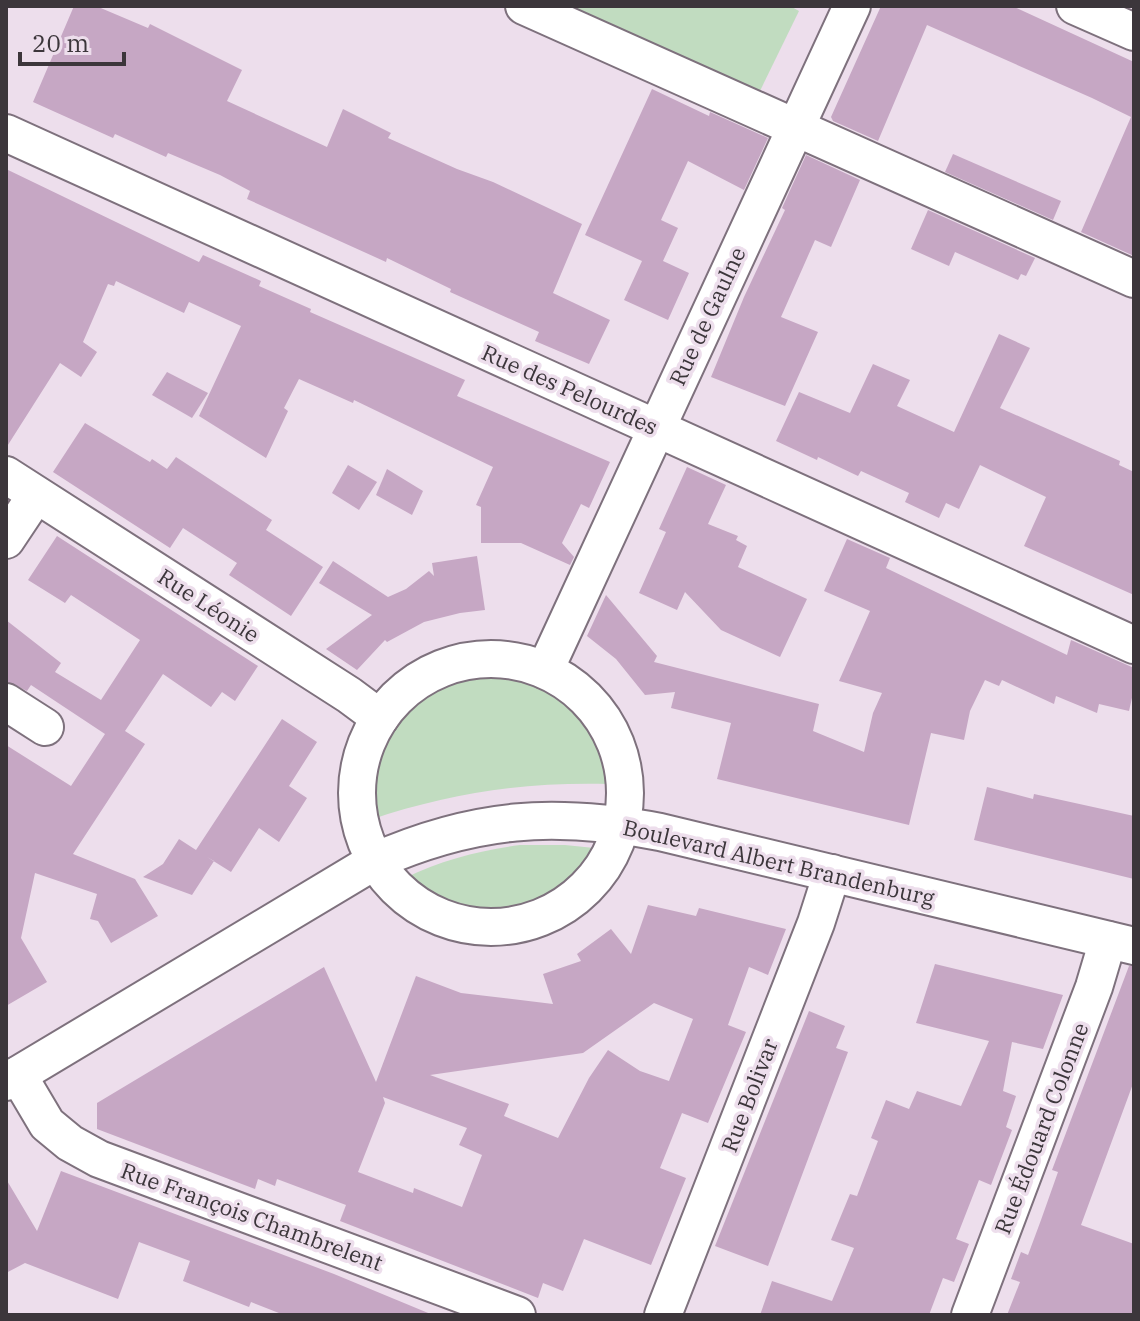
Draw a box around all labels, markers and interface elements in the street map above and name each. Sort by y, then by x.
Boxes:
scale bar [20,16,124,66]
text: 20 m [32,27,89,59]
street label: Rue de Gaulne [662,242,752,390]
street label: Rue des Pelourdes [478,337,662,441]
street label: Rue Léonie [153,561,265,649]
street label: Boulevard Albert Brandenburg [621,812,938,912]
street label: Rue Édouard Colonne [987,1018,1095,1238]
street label: Rue Bolivar [714,1034,784,1156]
street label: Rue François Chambrelent [117,1155,387,1277]

